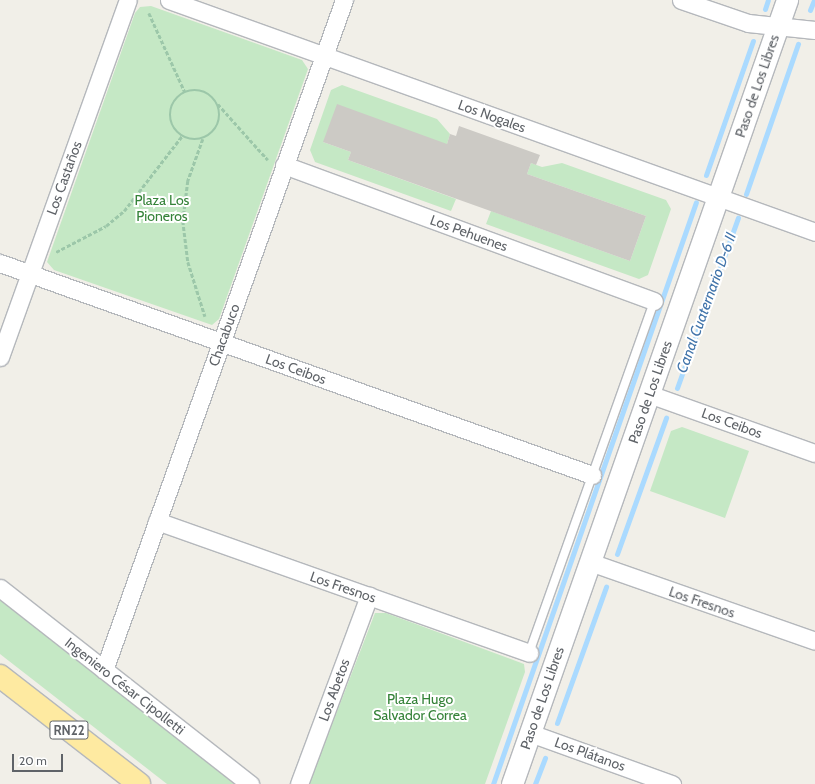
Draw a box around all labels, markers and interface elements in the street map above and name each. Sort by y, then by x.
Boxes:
street label: Paso de Los Libres [732,32,782,140]
street label: Los Nogales [456,96,528,136]
street label: Los Castaños [43,139,85,217]
park label: Plaza Los Pioneros [135,192,189,224]
street label: Los Pehuenes [428,211,510,255]
water label: Canal Cuaternario D-6 II [673,230,741,376]
street label: Chacabuco [205,302,243,368]
street label: Paso de Los Libres [625,338,675,446]
street label: Los Ceibos [263,350,329,388]
street label: Los Ceibos [699,404,765,442]
street label: Los Fresnos [308,568,378,606]
street label: Los Fresnos [667,583,737,621]
street label: Ingeniero César Cipolletti [62,634,188,738]
street label: Paso de Los Libres [517,644,567,752]
street label: Los Abetos [315,656,353,724]
park label: Plaza Hugo Salvador Correa [373,691,467,724]
road number: RN22 [49,719,89,741]
street label: Los Plátanos [552,733,628,775]
scale bar [14,746,65,772]
text: 20 m [19,753,47,768]

